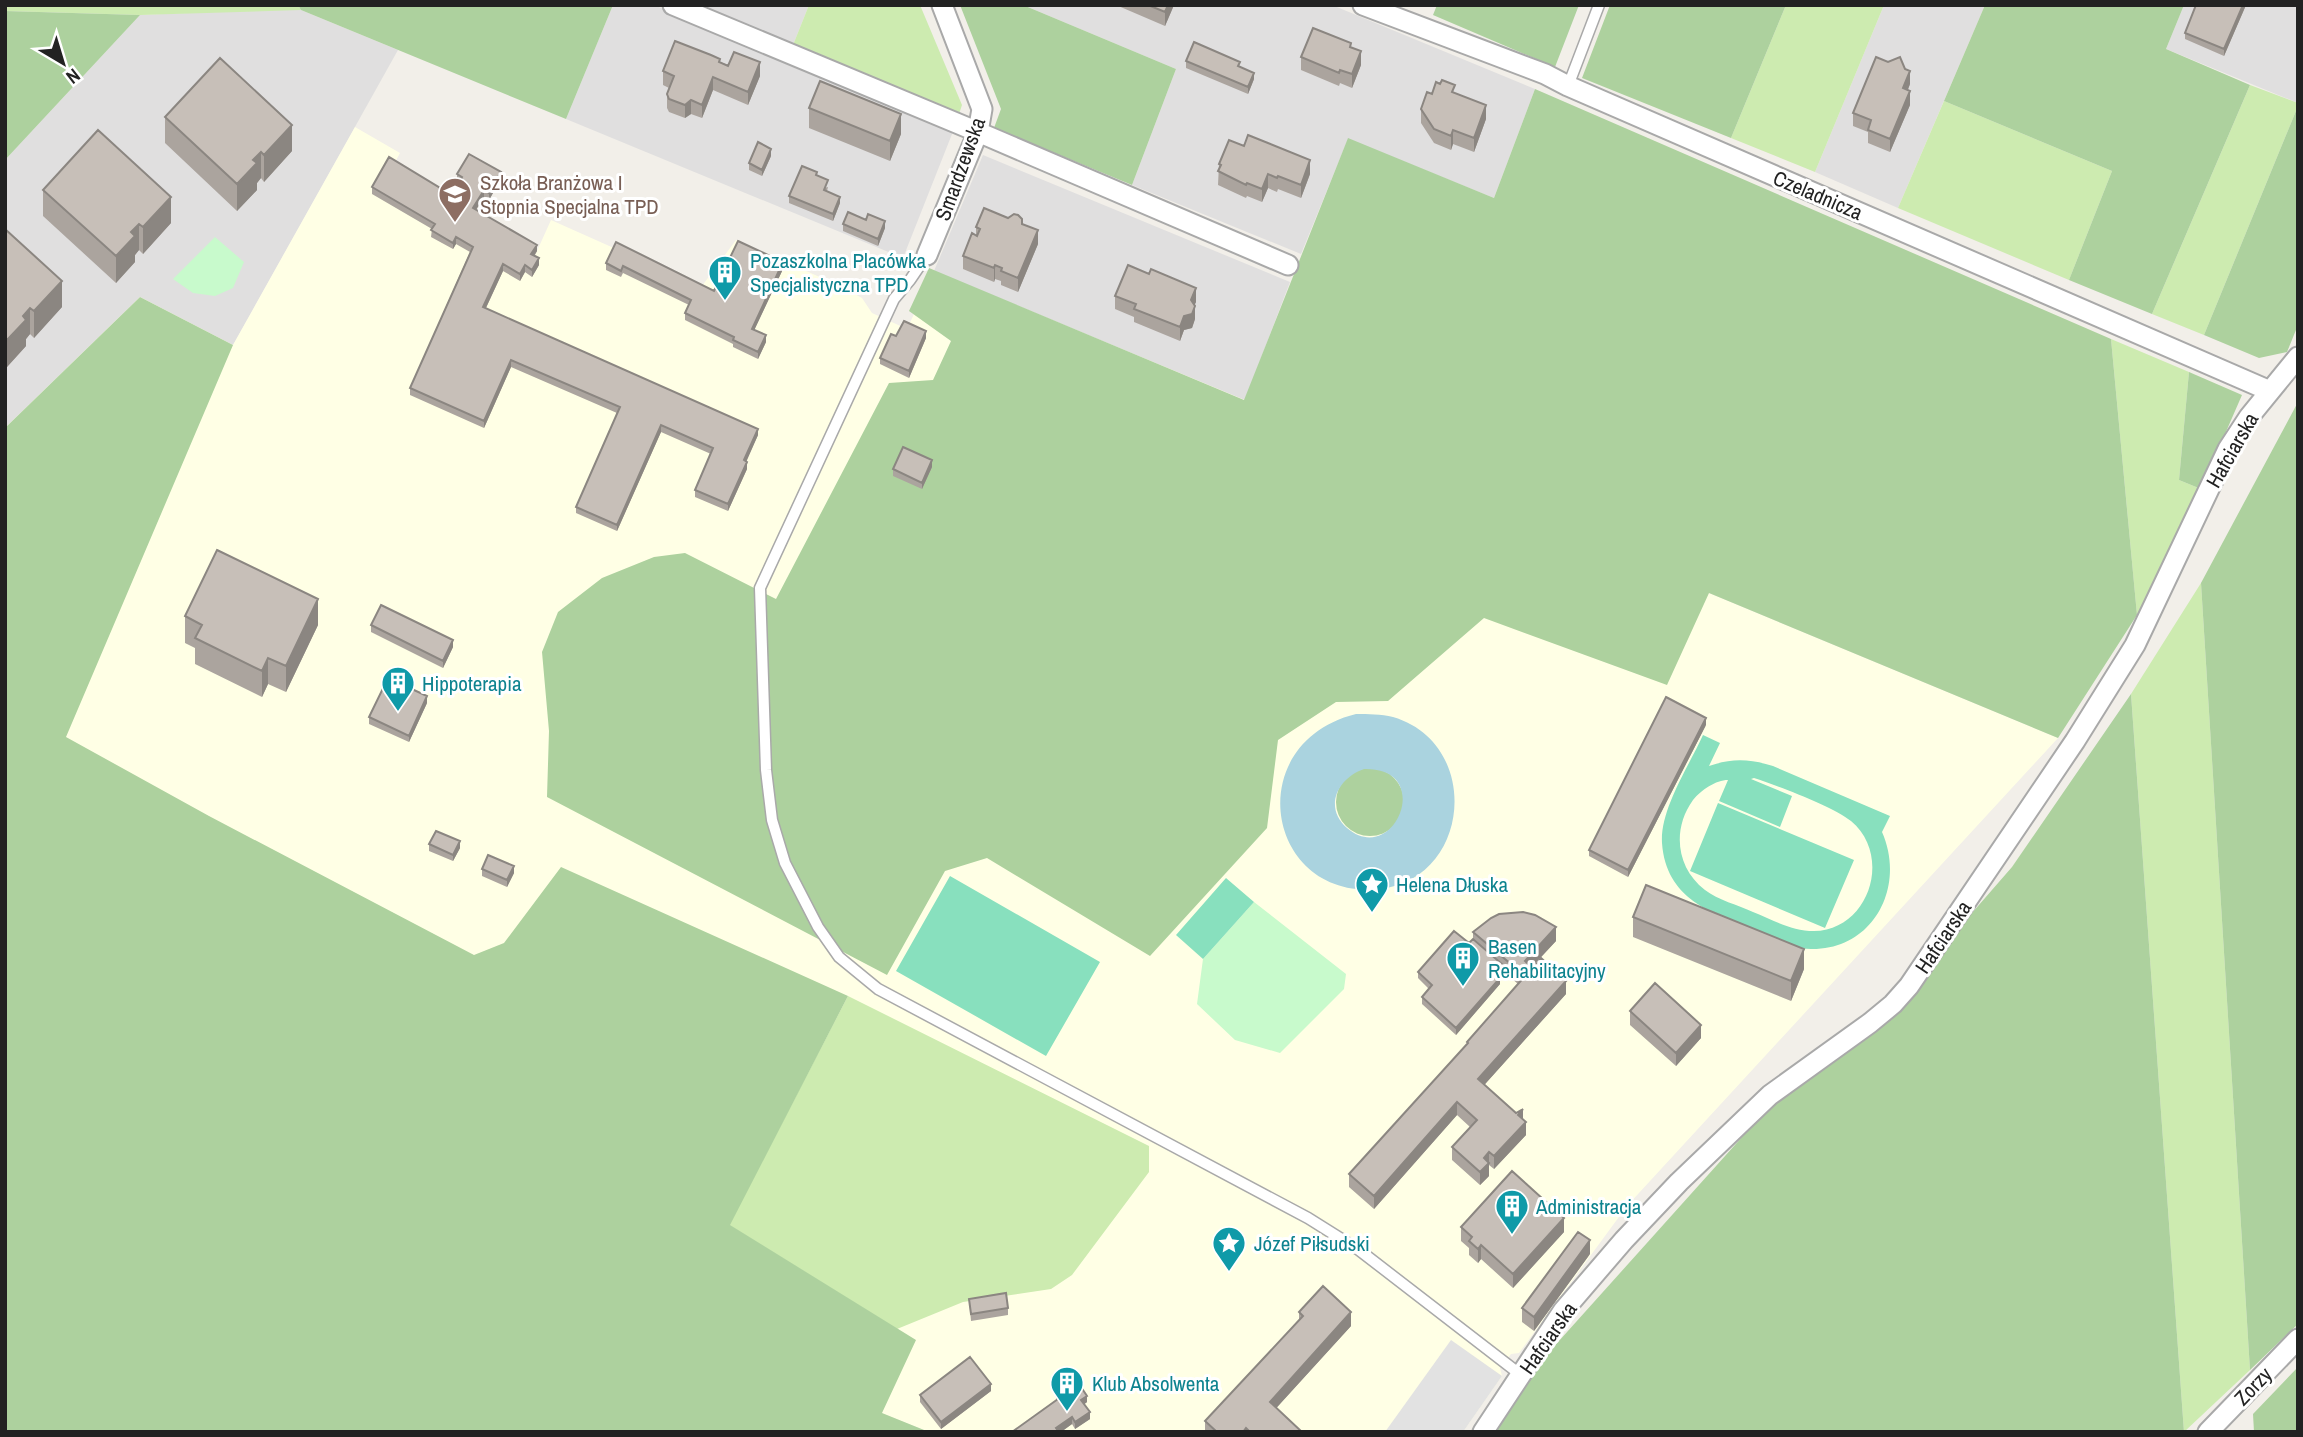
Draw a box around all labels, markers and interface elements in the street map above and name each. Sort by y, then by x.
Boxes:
north arrow [28,28,98,98]
text: N [61,63,86,90]
street label: Smardzewska [928,113,992,225]
street label: Czeladnicza [1769,163,1868,227]
place label: Szkoła Branżowa I Stopnia Specjalna TPD [480,168,659,221]
school or university icon: Szkoła Branżowa I Stopnia Specjalna TPD [436,175,474,224]
place label: Pozaszkolna Placówka Specjalistyczna TPD [750,246,927,299]
building icon: Pozaszkolna Placówka Specjalistyczna TPD [706,253,744,302]
street label: Hafciarska [2199,407,2265,493]
building icon: Hippoterapia [379,664,417,713]
place label: Hippoterapia [422,669,522,698]
place icon: Helena Dłuska [1353,865,1391,914]
place label: Helena Dłuska [1396,870,1508,899]
street label: Hafciarska [1908,894,1978,979]
place label: Basen Rehabilitacyjny [1488,932,1606,985]
building icon: Basen Rehabilitacyjny [1444,939,1482,988]
building icon: Administracja [1493,1187,1531,1236]
place label: Administracja [1535,1192,1642,1221]
place icon: Józef Piłsudski [1210,1224,1248,1273]
place label: Józef Piłsudski [1254,1229,1370,1258]
street label: Hafciarska [1513,1296,1584,1380]
street label: Zorzy [2228,1360,2279,1412]
building icon: Klub Absolwenta [1048,1364,1086,1413]
place label: Klub Absolwenta [1092,1369,1220,1398]

